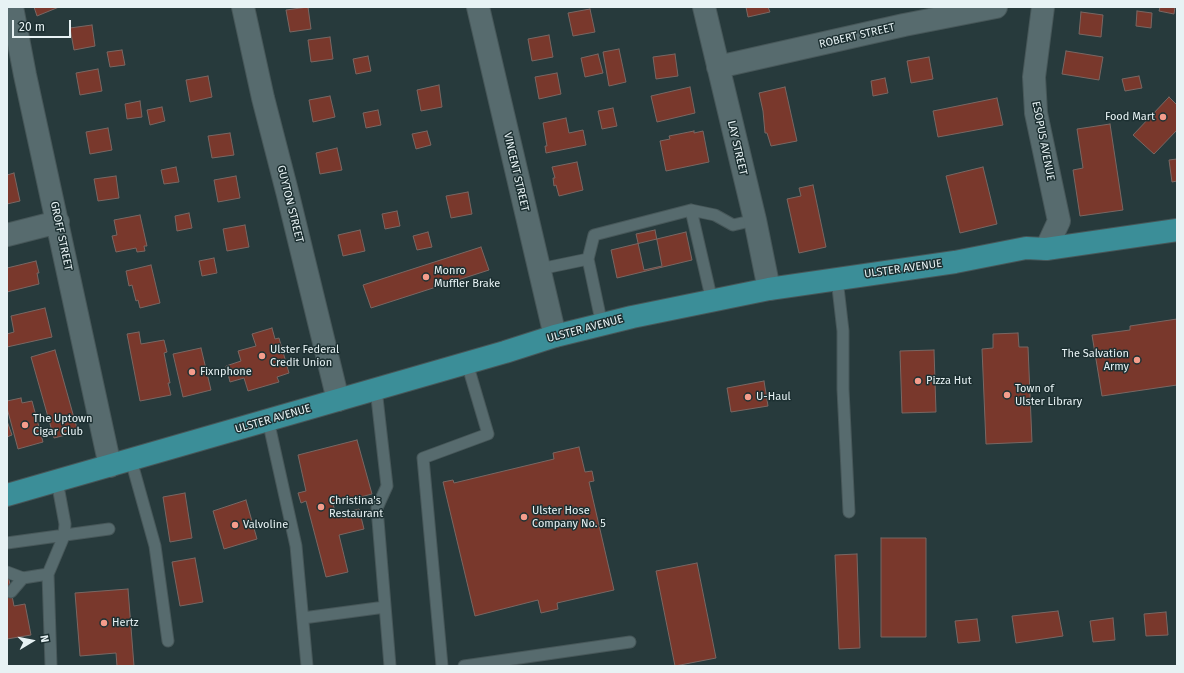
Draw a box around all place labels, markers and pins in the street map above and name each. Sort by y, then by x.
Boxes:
place label: Food Mart [1105,110,1155,124]
marker: Food Mart [1158,112,1168,122]
place label: Monro Muffler Brake [434,264,500,290]
marker: Monro Muffler Brake [421,272,431,282]
place label: Ulster Federal Credit Union [270,343,339,369]
place label: The Salvation Army [1062,347,1129,373]
marker: Ulster Federal Credit Union [257,351,267,361]
marker: The Salvation Army [1132,355,1142,365]
place label: Fixnphone [200,365,252,379]
marker: Fixnphone [187,367,197,377]
place label: Pizza Hut [926,374,972,388]
marker: Pizza Hut [913,376,923,386]
place label: Town of Ulster Library [1015,382,1082,408]
place label: U-Haul [756,390,791,404]
marker: Town of Ulster Library [1002,390,1012,400]
marker: U-Haul [743,392,753,402]
place label: The Uptown Cigar Club [33,412,92,438]
marker: The Uptown Cigar Club [20,420,30,430]
place label: Christina's Restaurant [329,494,383,520]
marker: Christina's Restaurant [316,502,326,512]
place label: Ulster Hose Company No. 5 [532,504,606,530]
marker: Ulster Hose Company No. 5 [519,512,529,522]
place label: Valvoline [243,518,288,532]
marker: Valvoline [230,520,240,530]
place label: Hertz [112,616,138,630]
marker: Hertz [99,618,109,628]

